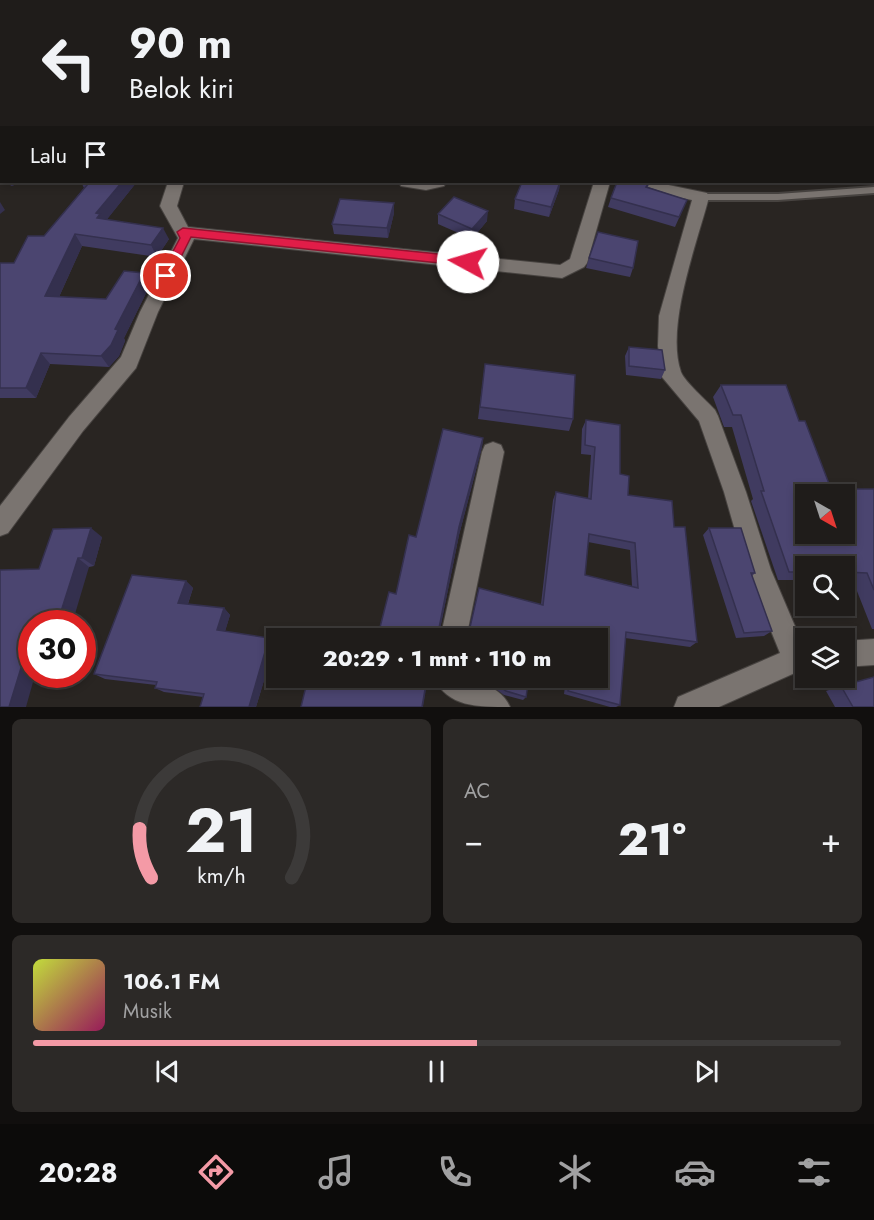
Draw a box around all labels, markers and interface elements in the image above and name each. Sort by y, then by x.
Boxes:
text: 90 m [129,13,232,74]
icon: left [30,24,108,102]
text: Belok kiri [129,69,234,108]
icon: arrive [79,138,112,171]
text: Lalu [30,139,67,171]
position arrow [436,230,500,294]
pin [140,250,191,301]
icon: arrive [149,259,182,292]
north arrow [795,484,855,544]
map controls [795,484,855,688]
button: search [795,556,855,616]
speed limit sign: 30 [18,610,96,688]
button: layers [795,628,855,688]
text: 20:29 · 1 mnt · 110 m [323,642,551,674]
text: AC [464,777,490,806]
text: 21 [185,785,258,875]
text: 21° [618,807,686,872]
text: − [464,817,483,864]
text: + [821,817,841,864]
text: km/h [197,860,246,891]
text: 106.1 FM [123,965,220,997]
text: Musik [123,997,172,1026]
icon: previous [151,1055,184,1088]
icon: pause [420,1055,453,1088]
icon: next [690,1055,723,1088]
icon: directions [195,1151,237,1193]
icon: music [315,1151,357,1193]
icon: phone [434,1151,476,1193]
icon: climate [554,1151,596,1193]
icon: car [674,1151,716,1193]
icon: filters [793,1151,835,1193]
text: 20:28 [39,1153,118,1192]

